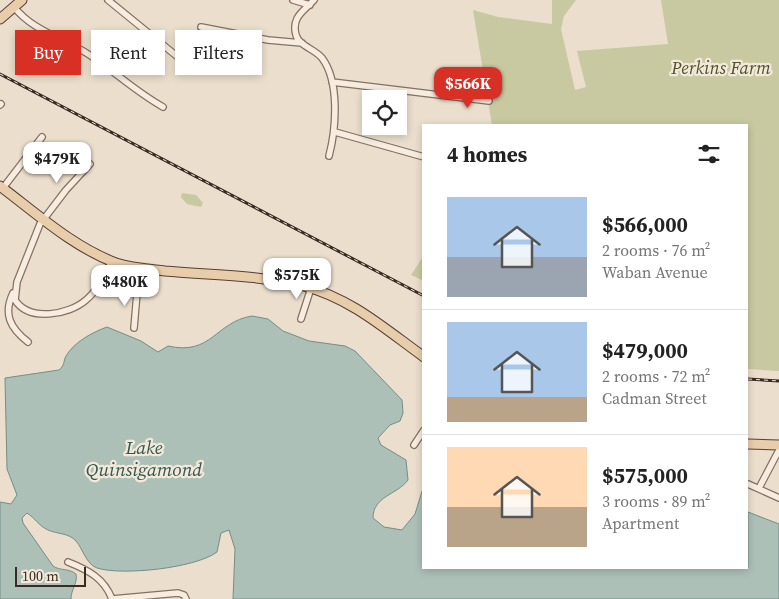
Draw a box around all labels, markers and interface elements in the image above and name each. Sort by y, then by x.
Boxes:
chip: Buy [15,30,81,75]
chip: Rent [91,30,165,75]
chip: Filters [175,30,262,75]
park label: Perkins Farm [670,55,771,80]
pin: $566K [433,66,503,109]
text: $566K [445,72,491,94]
map controls [362,90,407,135]
button: locate [362,90,407,135]
text: 4 homes [447,140,527,169]
icon: filters [695,140,723,168]
pin: $479K [22,142,92,184]
text: $479K [34,147,80,169]
text: $566,000 [602,210,688,239]
icon: home [487,217,547,277]
text: 2 rooms · 76 m² [602,239,710,261]
pin: $575K [262,258,332,300]
text: Waban Avenue [602,261,708,283]
text: $575K [274,263,320,285]
pin: $480K [90,264,160,307]
text: $480K [102,270,148,292]
text: $479,000 [602,336,688,365]
icon: home [487,342,547,402]
text: 2 rooms · 72 m² [602,365,710,387]
text: Cadman Street [602,387,707,409]
water label: Lake Quinsigamond [86,434,202,482]
text: $575,000 [602,461,688,490]
icon: home [487,467,547,527]
text: 3 rooms · 89 m² [602,490,710,512]
text: Apartment [602,512,679,534]
scale bar [15,564,86,587]
text: 100 m [22,566,59,586]

